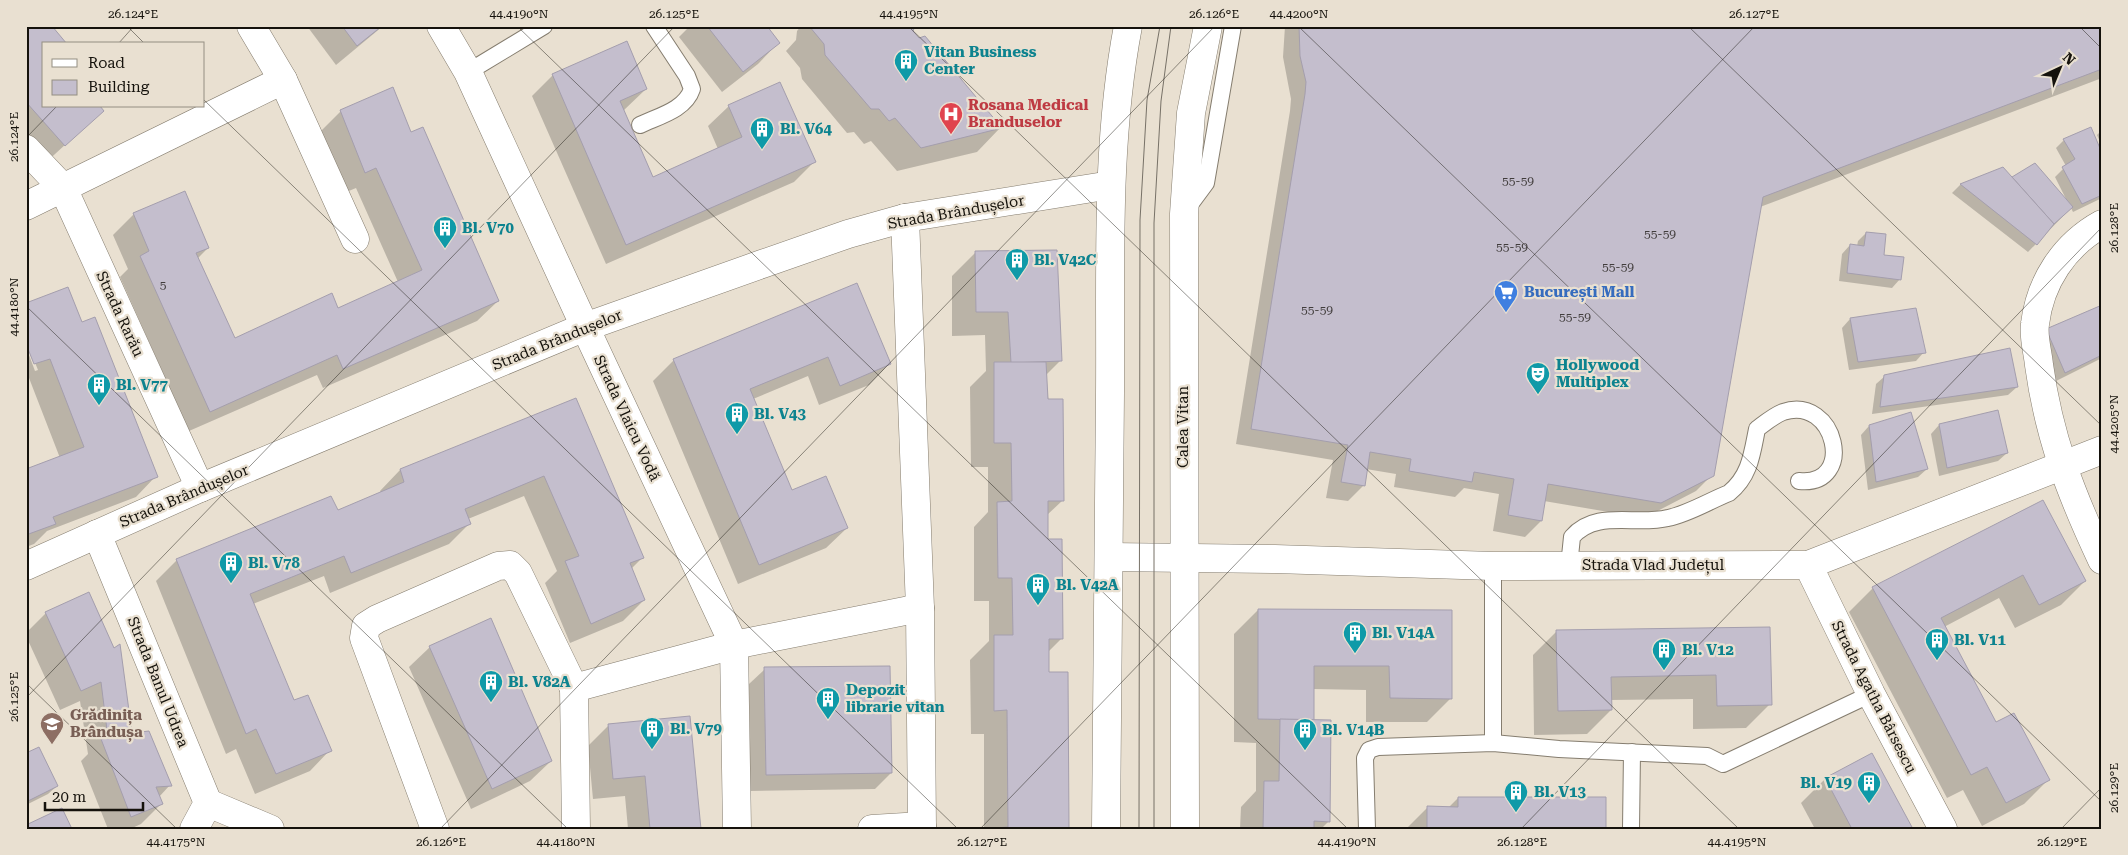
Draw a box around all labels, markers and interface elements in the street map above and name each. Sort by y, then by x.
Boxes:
text: 26.124°E [108,7,158,21]
text: 44.4190°N [490,7,549,21]
text: 26.125°E [649,7,699,21]
text: 44.4195°N [880,7,939,21]
text: 26.126°E [1189,7,1239,21]
text: 44.4200°N [1270,7,1329,21]
text: 26.127°E [1729,7,1779,21]
legend [42,42,205,108]
north arrow [2036,42,2086,92]
place label: Vitan Business Center [924,43,1037,78]
building icon: Vitan Business Center [893,48,919,82]
text: N [2060,49,2079,68]
text: Road [88,54,125,72]
text: Building [88,78,150,96]
place label: Rosana Medical Branduselor [968,96,1088,131]
hospital icon: Rosana Medical Branduselor [938,101,964,135]
text: 26.124°E [7,112,21,162]
building icon: Bl. V64 [749,116,775,150]
place label: Bl. V64 [780,120,832,138]
house number: 55-59 [1502,174,1534,188]
street label: Strada Brândușelor [886,191,1026,234]
text: 26.128°E [2107,203,2121,253]
building icon: Bl. V70 [432,215,458,249]
place label: Bl. V70 [462,219,514,237]
house number: 55-59 [1644,227,1676,241]
house number: 55-59 [1496,240,1528,254]
building icon: Bl. V42C [1004,247,1030,281]
place label: Bl. V42C [1034,251,1097,269]
house number: 55-59 [1602,260,1634,274]
street label: Strada Rarău [92,268,148,360]
text: 44.4180°N [7,277,21,336]
house number: 5 [160,278,167,292]
supermarket icon: București Mall [1493,279,1519,313]
place label: București Mall [1524,283,1634,302]
house number: 55-59 [1301,303,1333,317]
street label: Strada Brândușelor [489,306,625,375]
house number: 55-59 [1559,310,1591,324]
street label: Strada Vlaicu Vodă [590,352,664,484]
place label: Hollywood Multiplex [1556,356,1639,391]
theatre icon: Hollywood Multiplex [1525,361,1551,395]
building icon: Bl. V77 [86,372,112,406]
place label: Bl. V77 [116,376,168,394]
street label: Calea Vitan [1174,386,1192,468]
text: 44.4205°N [2107,394,2121,453]
building icon: Bl. V43 [724,401,750,435]
place label: Bl. V43 [754,405,806,423]
street label: Strada Brândușelor [117,461,252,532]
building icon: Bl. V78 [218,550,244,584]
place label: Bl. V78 [248,554,300,572]
street label: Strada Vlad Județul [1582,556,1724,575]
building icon: Bl. V42A [1025,572,1051,606]
place label: Bl. V42A [1056,576,1119,594]
street label: Strada Banul Udrea [124,614,192,750]
street label: Strada Agatha Bârsescu [1828,618,1921,777]
building icon: Bl. V14A [1342,620,1368,654]
place label: Bl. V14A [1372,624,1435,642]
building icon: Bl. V11 [1924,627,1950,661]
place label: Bl. V11 [1954,631,2006,649]
building icon: Bl. V12 [1651,637,1677,671]
place label: Bl. V12 [1682,641,1734,659]
building icon: Bl. V82A [478,669,504,703]
text: 26.125°E [7,672,21,722]
place label: Bl. V82A [508,673,571,691]
place label: Depozit librarie vitan [846,681,945,716]
building icon: Depozit librarie vitan [815,686,841,720]
place label: Grădinița Brândușa [70,706,143,742]
school or university icon: Grădinița Brândușa [39,711,65,745]
building icon: Bl. V79 [639,716,665,750]
building icon: Bl. V14B [1292,717,1318,751]
place label: Bl. V79 [670,720,722,738]
place label: Bl. V14B [1322,721,1385,739]
text: 26.129°E [2107,763,2121,813]
building icon: Bl. V19 [1856,770,1882,804]
place label: Bl. V19 [1800,774,1853,792]
building icon: Bl. V13 [1503,779,1529,813]
scale bar [45,780,142,812]
place label: Bl. V13 [1534,783,1586,801]
text: 20 m [52,788,87,806]
text: 44.4175°N [147,835,206,849]
text: 26.126°E [416,835,466,849]
text: 44.4180°N [537,835,596,849]
text: 26.127°E [957,835,1007,849]
text: 44.4190°N [1318,835,1377,849]
text: 26.128°E [1497,835,1547,849]
text: 44.4195°N [1708,835,1767,849]
text: 26.129°E [2037,835,2087,849]

